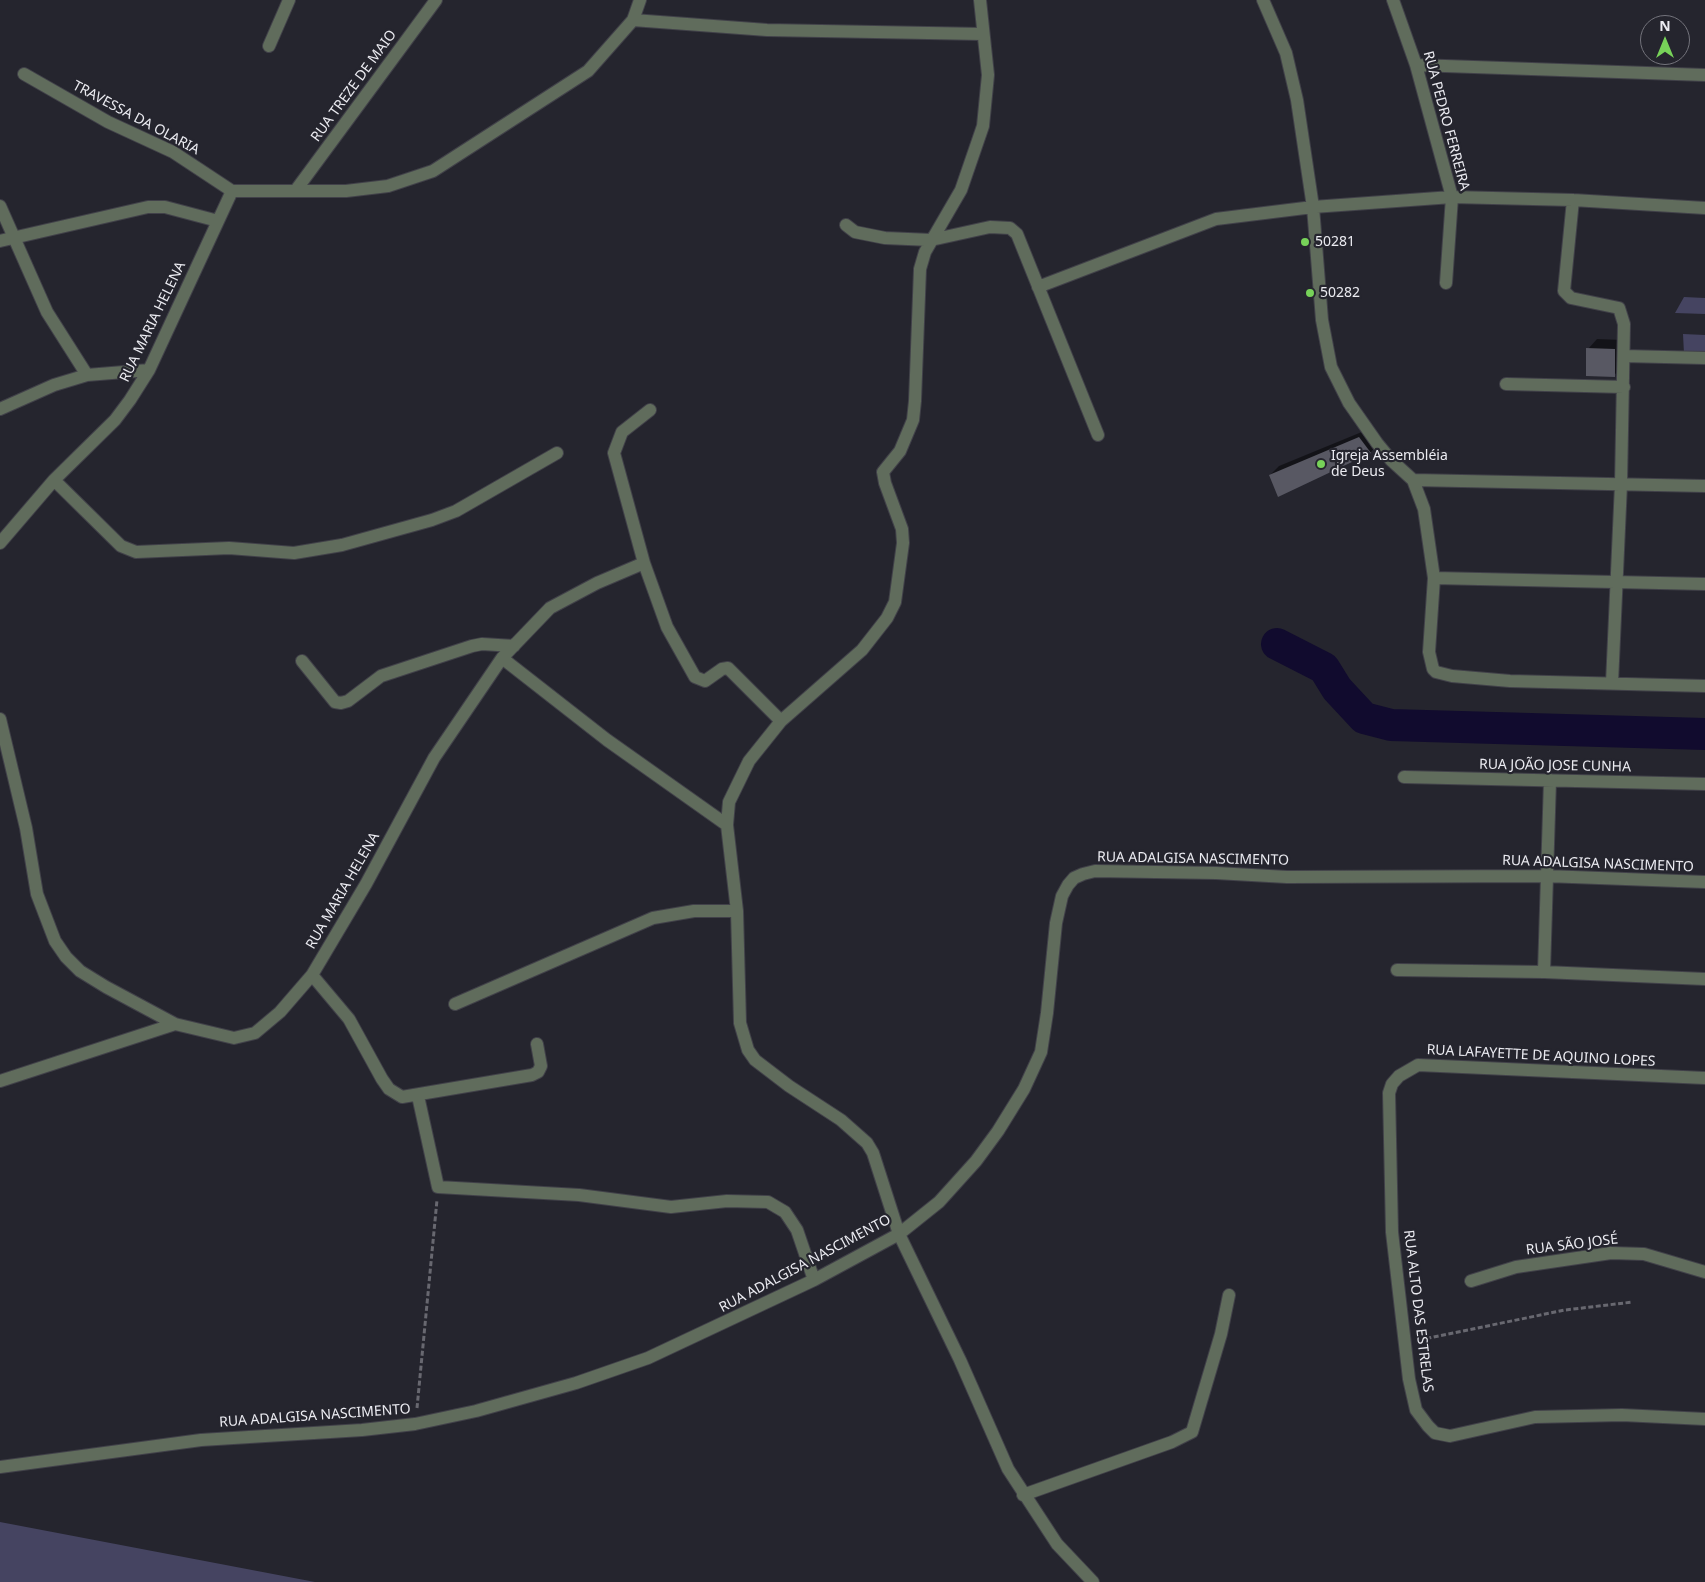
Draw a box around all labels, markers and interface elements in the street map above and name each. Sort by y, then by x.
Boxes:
north arrow [1640,15,1690,65]
text: N [1659,16,1671,35]
street label: RUA TREZE DE MAIO [308,27,400,145]
street label: RUA PEDRO FERREIRA [1419,49,1473,193]
street label: TRAVESSA DA OLARIA [70,77,202,159]
place label: 50281 [1315,234,1355,250]
marker: 50281 [1299,236,1311,248]
street label: RUA MARIA HELENA [117,259,189,385]
place label: 50282 [1320,285,1360,301]
marker: 50282 [1304,287,1316,299]
place label: Igreja Assembléia de Deus [1331,448,1448,481]
marker: Igreja Assembléia de Deus [1315,458,1327,470]
street label: RUA JOÃO JOSE CUNHA [1479,756,1631,776]
street label: RUA MARIA HELENA [303,830,383,952]
street label: RUA ADALGISA NASCIMENTO [1097,849,1289,869]
street label: RUA ADALGISA NASCIMENTO [1502,852,1694,876]
street label: RUA LAFAYETTE DE AQUINO LOPES [1426,1042,1656,1070]
street label: RUA ADALGISA NASCIMENTO [716,1212,894,1316]
street label: RUA ALTO DAS ESTRELAS [1400,1229,1436,1393]
street label: RUA SÃO JOSÉ [1525,1231,1619,1259]
street label: RUA ADALGISA NASCIMENTO [219,1401,411,1431]

